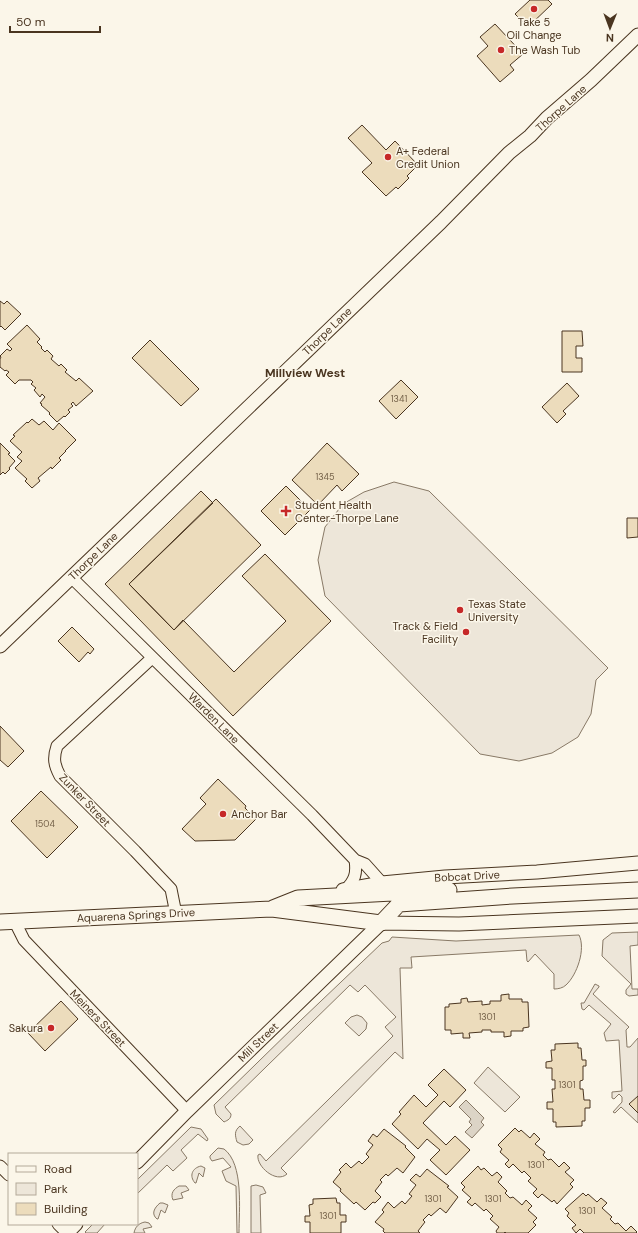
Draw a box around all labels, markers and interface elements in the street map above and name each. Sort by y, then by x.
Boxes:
marker: Take 5 Oil Change [529,4,539,14]
scale bar [10,8,100,34]
north arrow [590,8,630,48]
text: 50 m [16,14,45,30]
place label: Take 5 Oil Change [506,15,562,42]
text: N [606,31,614,45]
place label: The Wash Tub [509,43,580,57]
marker: The Wash Tub [496,45,506,55]
street label: Thorpe Lane [533,82,589,134]
place label: A+ Federal Credit Union [396,144,460,171]
marker: A+ Federal Credit Union [383,152,393,162]
street label: Thorpe Lane [299,304,355,358]
district label: Millview West [265,365,345,381]
house number: 1341 [391,393,407,405]
house number: 1345 [315,471,335,483]
place label: Student Health Center-Thorpe Lane [295,498,399,525]
marker: Student Health Center-Thorpe Lane [280,505,292,517]
street label: Thorpe Lane [65,529,121,583]
place label: Texas State University [468,597,526,624]
marker: Texas State University [455,605,465,615]
place label: Track & Field Facility [393,619,458,646]
marker: Track & Field Facility [461,627,471,637]
street label: Warden Lane [185,689,243,747]
street label: Zunker Street [56,771,114,829]
place label: Anchor Bar [231,807,287,821]
marker: Anchor Bar [218,809,228,819]
house number: 1504 [35,818,55,830]
street label: Bobcat Drive [434,867,500,885]
street label: Aquarena Springs Drive [76,905,196,925]
street label: Meiners Street [67,986,129,1050]
house number: 1301 [478,1011,496,1023]
street label: Mill Street [235,1019,281,1065]
place label: Sakura [9,1021,43,1035]
marker: Sakura [46,1023,56,1033]
house number: 1301 [558,1079,576,1091]
legend [8,1153,138,1225]
house number: 1301 [527,1159,545,1171]
text: Road [44,1161,72,1177]
text: Park [44,1181,68,1197]
house number: 1301 [424,1193,442,1205]
house number: 1301 [484,1193,502,1205]
text: Building [44,1201,88,1217]
house number: 1301 [578,1205,596,1217]
house number: 1301 [319,1210,337,1222]

